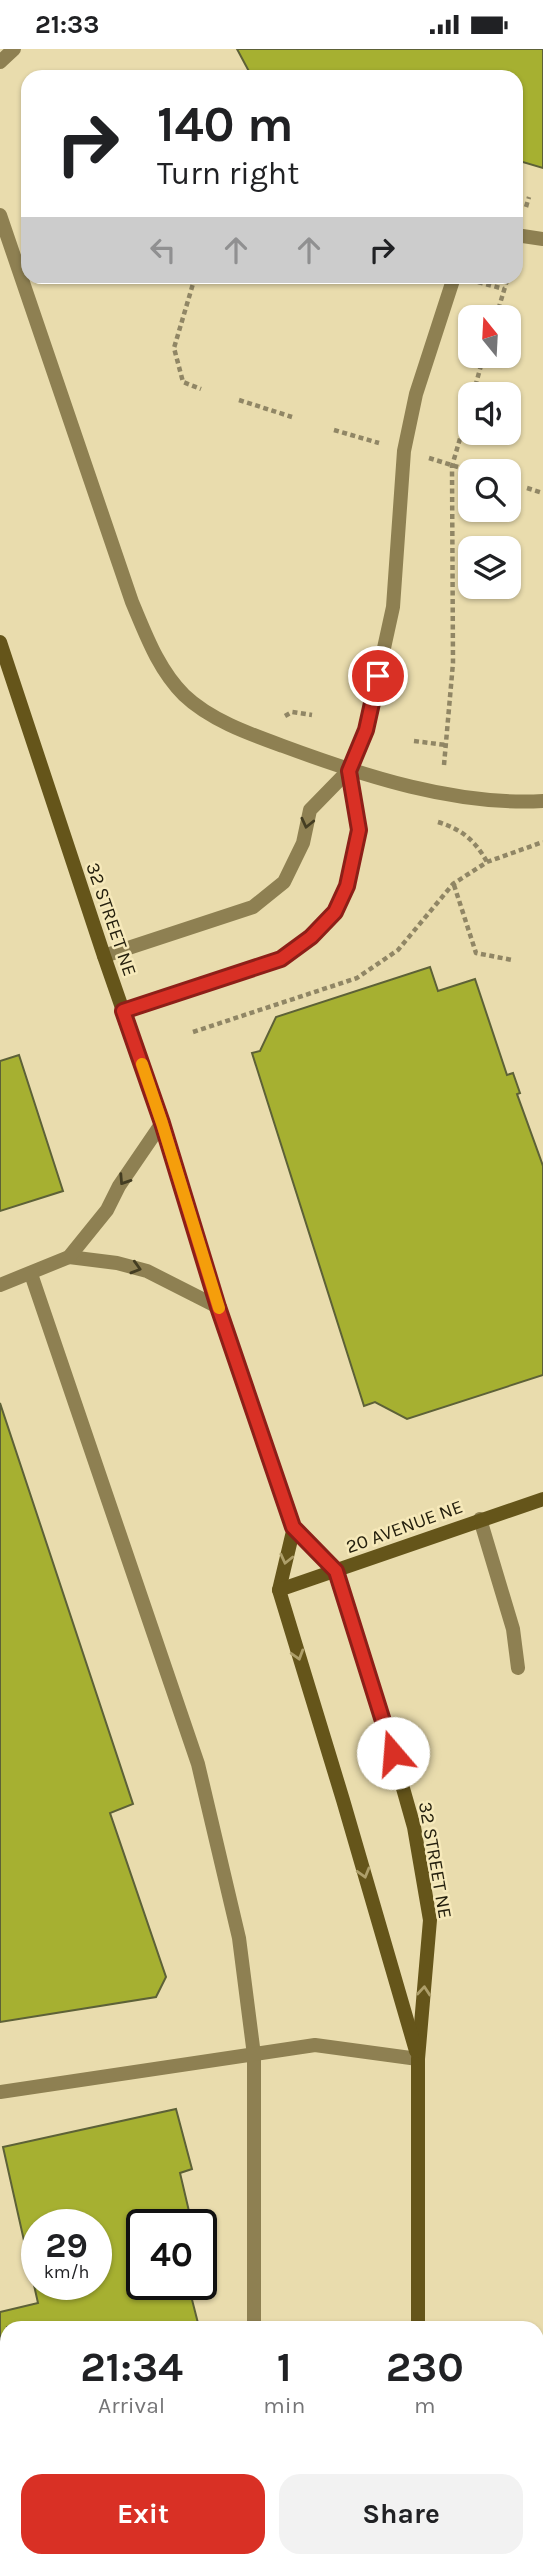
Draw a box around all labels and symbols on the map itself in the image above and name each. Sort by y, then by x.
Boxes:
north arrow [458,305,522,367]
pin [348,646,408,706]
one-way arrow [301,817,316,829]
street label: 32 STREET NE [81,860,141,979]
one-way arrow [119,1172,132,1185]
one-way arrow [129,1260,141,1275]
street label: 20 AVENUE NE [343,1496,466,1558]
one-way arrow [280,1553,294,1565]
one-way arrow [290,1649,305,1661]
position arrow [356,1716,430,1790]
street label: 32 STREET NE [414,1800,456,1920]
one-way arrow [356,1867,370,1879]
one-way arrow [416,1985,431,1996]
speed limit sign: 40 [126,2209,217,2300]

